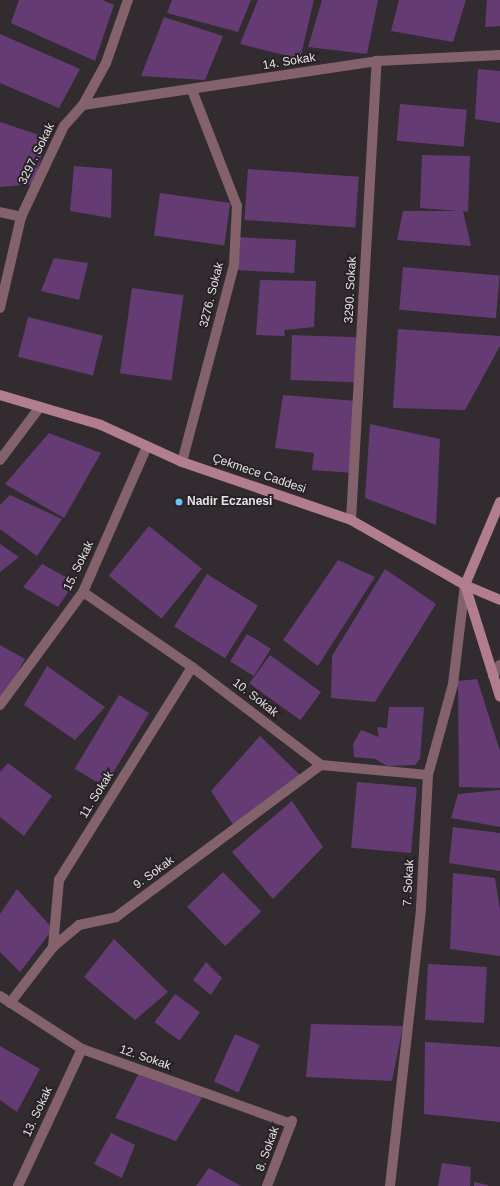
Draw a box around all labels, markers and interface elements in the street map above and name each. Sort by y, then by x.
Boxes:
street label: 14. Sokak [262,51,316,73]
street label: 3297. Sokak [16,121,58,187]
street label: 3290. Sokak [342,256,360,324]
street label: 3276. Sokak [197,261,227,329]
street label: Çekmece Caddesi [210,451,308,497]
place label: Nadir Eczanesi [187,495,272,509]
marker: Nadir Eczanesi [174,497,184,507]
street label: 15. Sokak [61,539,97,593]
street label: 10. Sokak [230,676,280,720]
street label: 11. Sokak [77,769,117,821]
street label: 9. Sokak [131,853,177,893]
street label: 7. Sokak [401,859,417,907]
street label: 12. Sokak [117,1043,173,1073]
street label: 13. Sokak [20,1085,56,1139]
street label: 8. Sokak [253,1125,283,1173]

